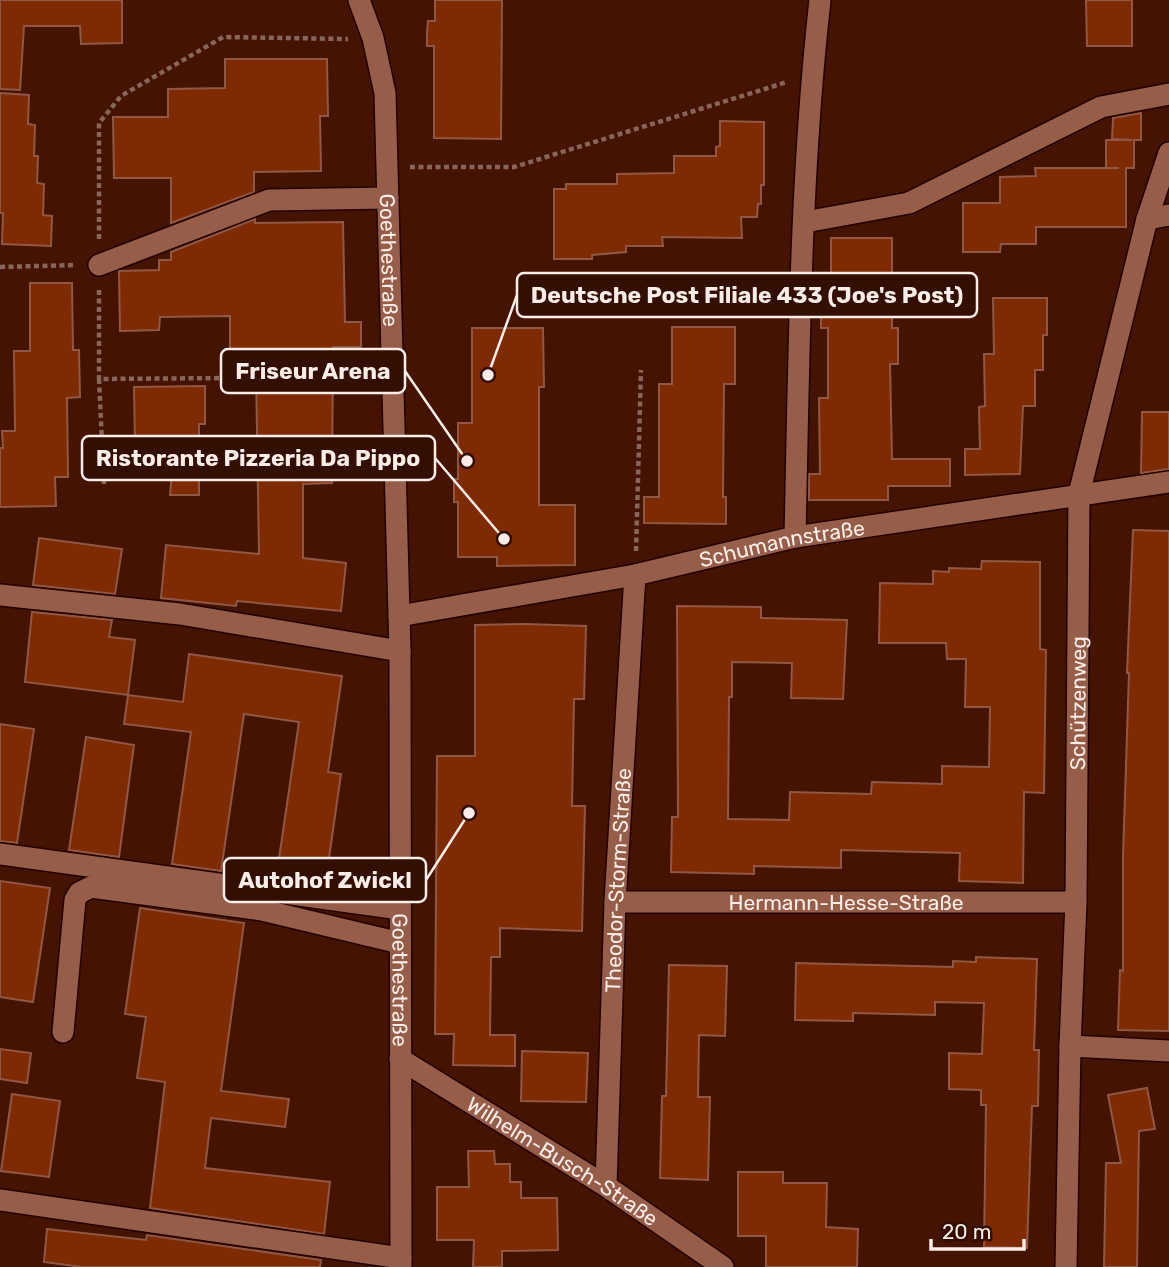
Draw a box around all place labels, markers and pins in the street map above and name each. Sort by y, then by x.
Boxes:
callout: Deutsche Post Filiale 433 (Joe's Post) [517,273,977,317]
callout: Friseur Arena [221,349,405,393]
callout: Ristorante Pizzeria Da Pippo [82,436,435,480]
callout: Autohof Zwickl [224,858,426,902]

